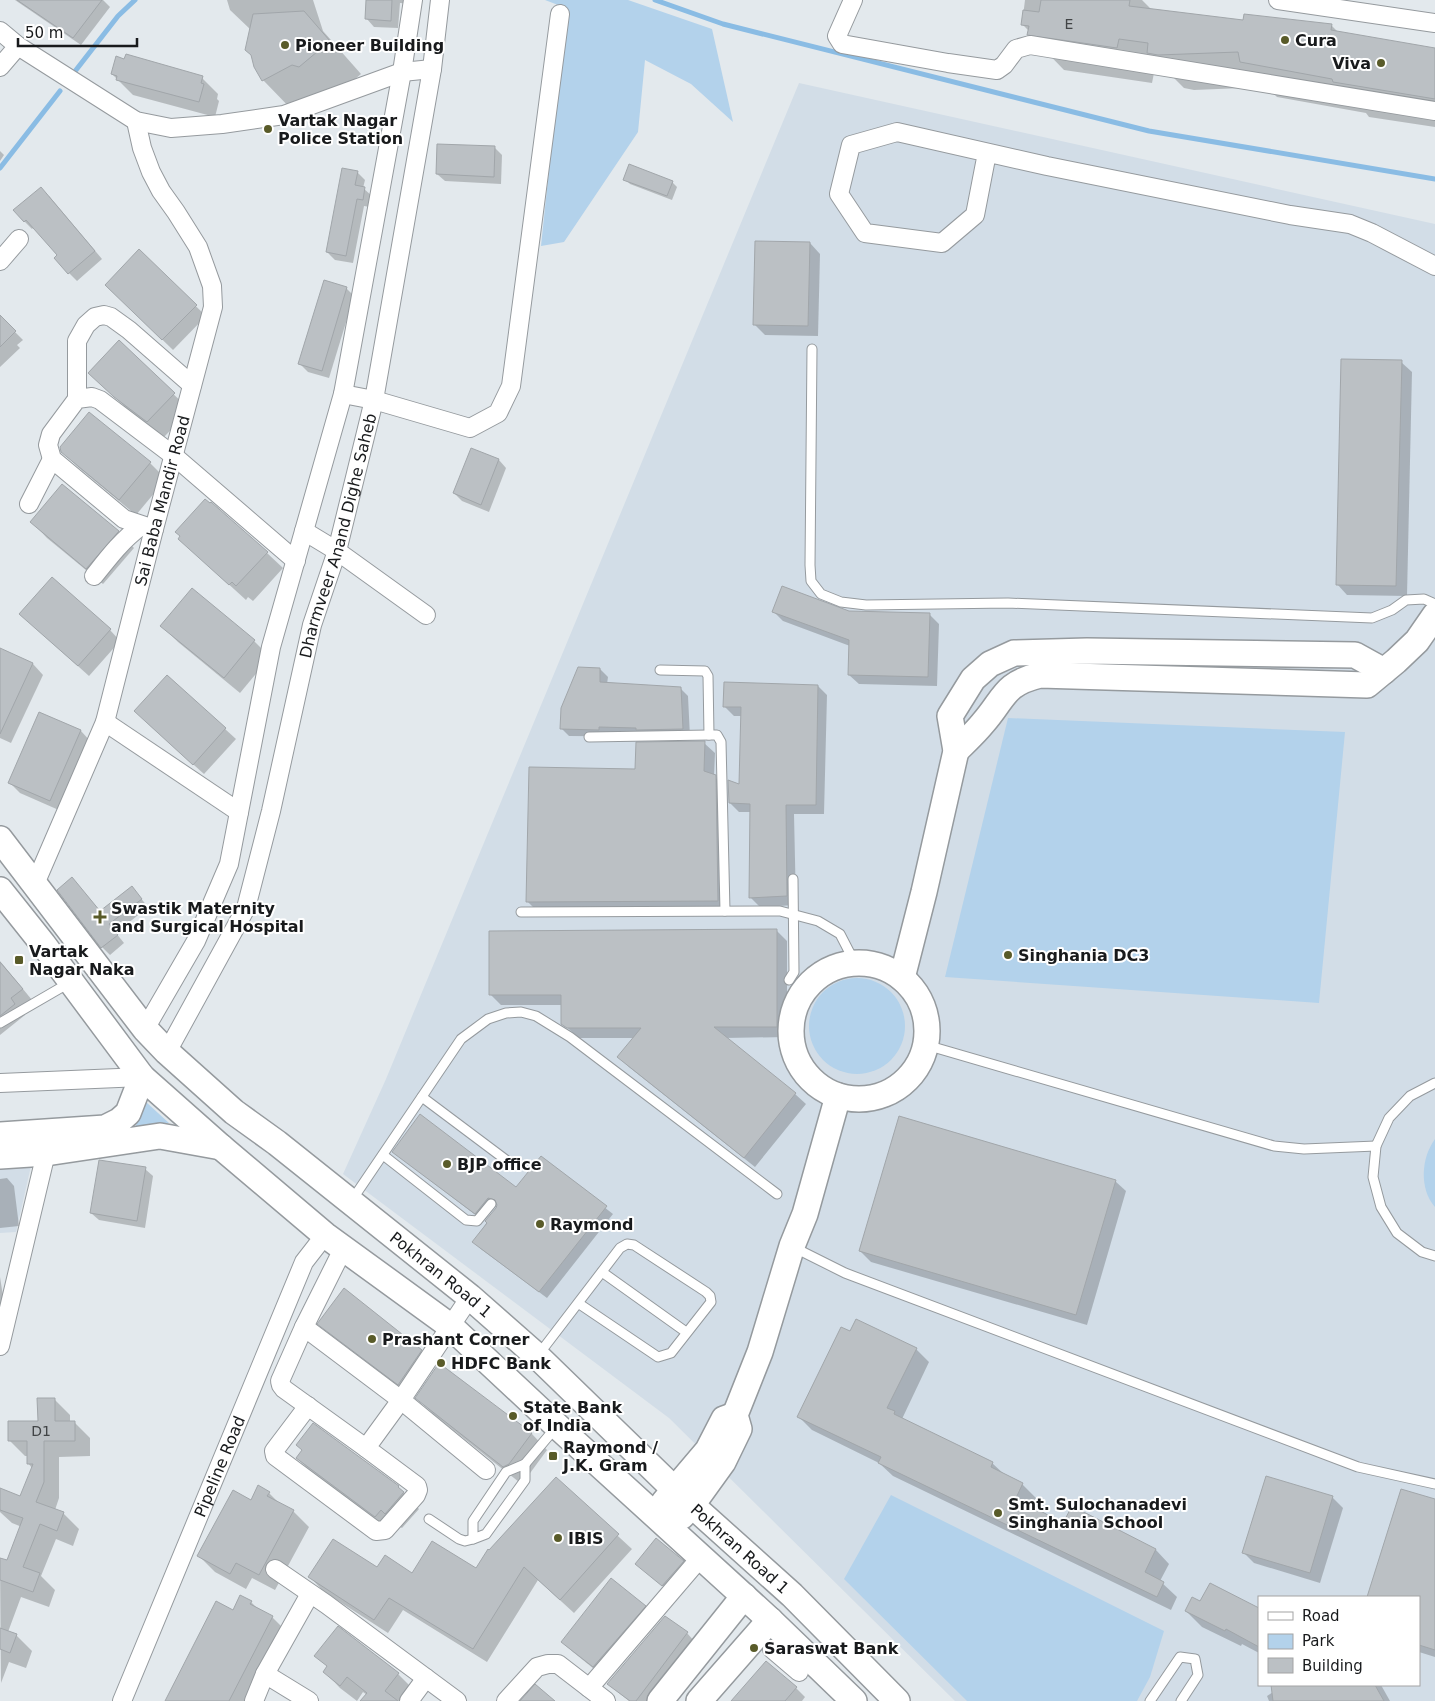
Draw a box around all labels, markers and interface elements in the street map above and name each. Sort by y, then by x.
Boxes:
scale bar [18,15,136,47]
house number: E [1065,16,1073,32]
text: 50 m [25,24,63,42]
place label: Cura [1295,31,1337,50]
marker: Cura [1279,34,1291,46]
place label: Pioneer Building [295,36,444,55]
marker: Pioneer Building [279,39,291,51]
place label: Viva [1332,54,1371,73]
marker: Viva [1375,57,1387,69]
place label: Vartak Nagar Police Station [278,111,403,148]
marker: Vartak Nagar Police Station [262,123,274,135]
street label: Dharmveer Anand Dighe Saheb [295,411,380,660]
street label: Sai Baba Mandir Road [130,413,193,588]
place label: Swastik Maternity and Surgical Hospital [111,899,304,936]
marker: Swastik Maternity and Surgical Hospital [93,910,107,924]
place label: Vartak Nagar Naka [29,942,135,979]
place label: Singhania DC3 [1018,946,1149,965]
marker: Singhania DC3 [1002,949,1014,961]
marker: Vartak Nagar Naka [13,954,25,966]
place label: BJP office [457,1155,542,1174]
marker: BJP office [441,1158,453,1170]
place label: Raymond [550,1215,634,1234]
marker: Raymond [534,1218,546,1230]
street label: Pokhran Road 1 [386,1228,496,1321]
place label: Prashant Corner [382,1330,530,1349]
marker: Prashant Corner [366,1333,378,1345]
place label: HDFC Bank [451,1354,551,1373]
marker: HDFC Bank [435,1357,447,1369]
place label: State Bank of India [523,1398,622,1435]
marker: State Bank of India [507,1410,519,1422]
street label: Pipeline Road [190,1413,249,1520]
house number: D1 [31,1423,51,1439]
place label: Raymond / J.K. Gram [562,1438,658,1475]
marker: Raymond / J.K. Gram [547,1450,559,1462]
place label: Smt. Sulochanadevi Singhania School [1008,1495,1187,1532]
street label: Pokhran Road 1 [687,1500,793,1597]
marker: Smt. Sulochanadevi Singhania School [992,1507,1004,1519]
place label: IBIS [568,1529,604,1548]
marker: IBIS [552,1532,564,1544]
legend [1258,1596,1420,1686]
text: Road [1302,1607,1340,1625]
text: Park [1302,1632,1335,1650]
place label: Saraswat Bank [764,1639,899,1658]
marker: Saraswat Bank [748,1642,760,1654]
text: Building [1302,1657,1363,1675]

